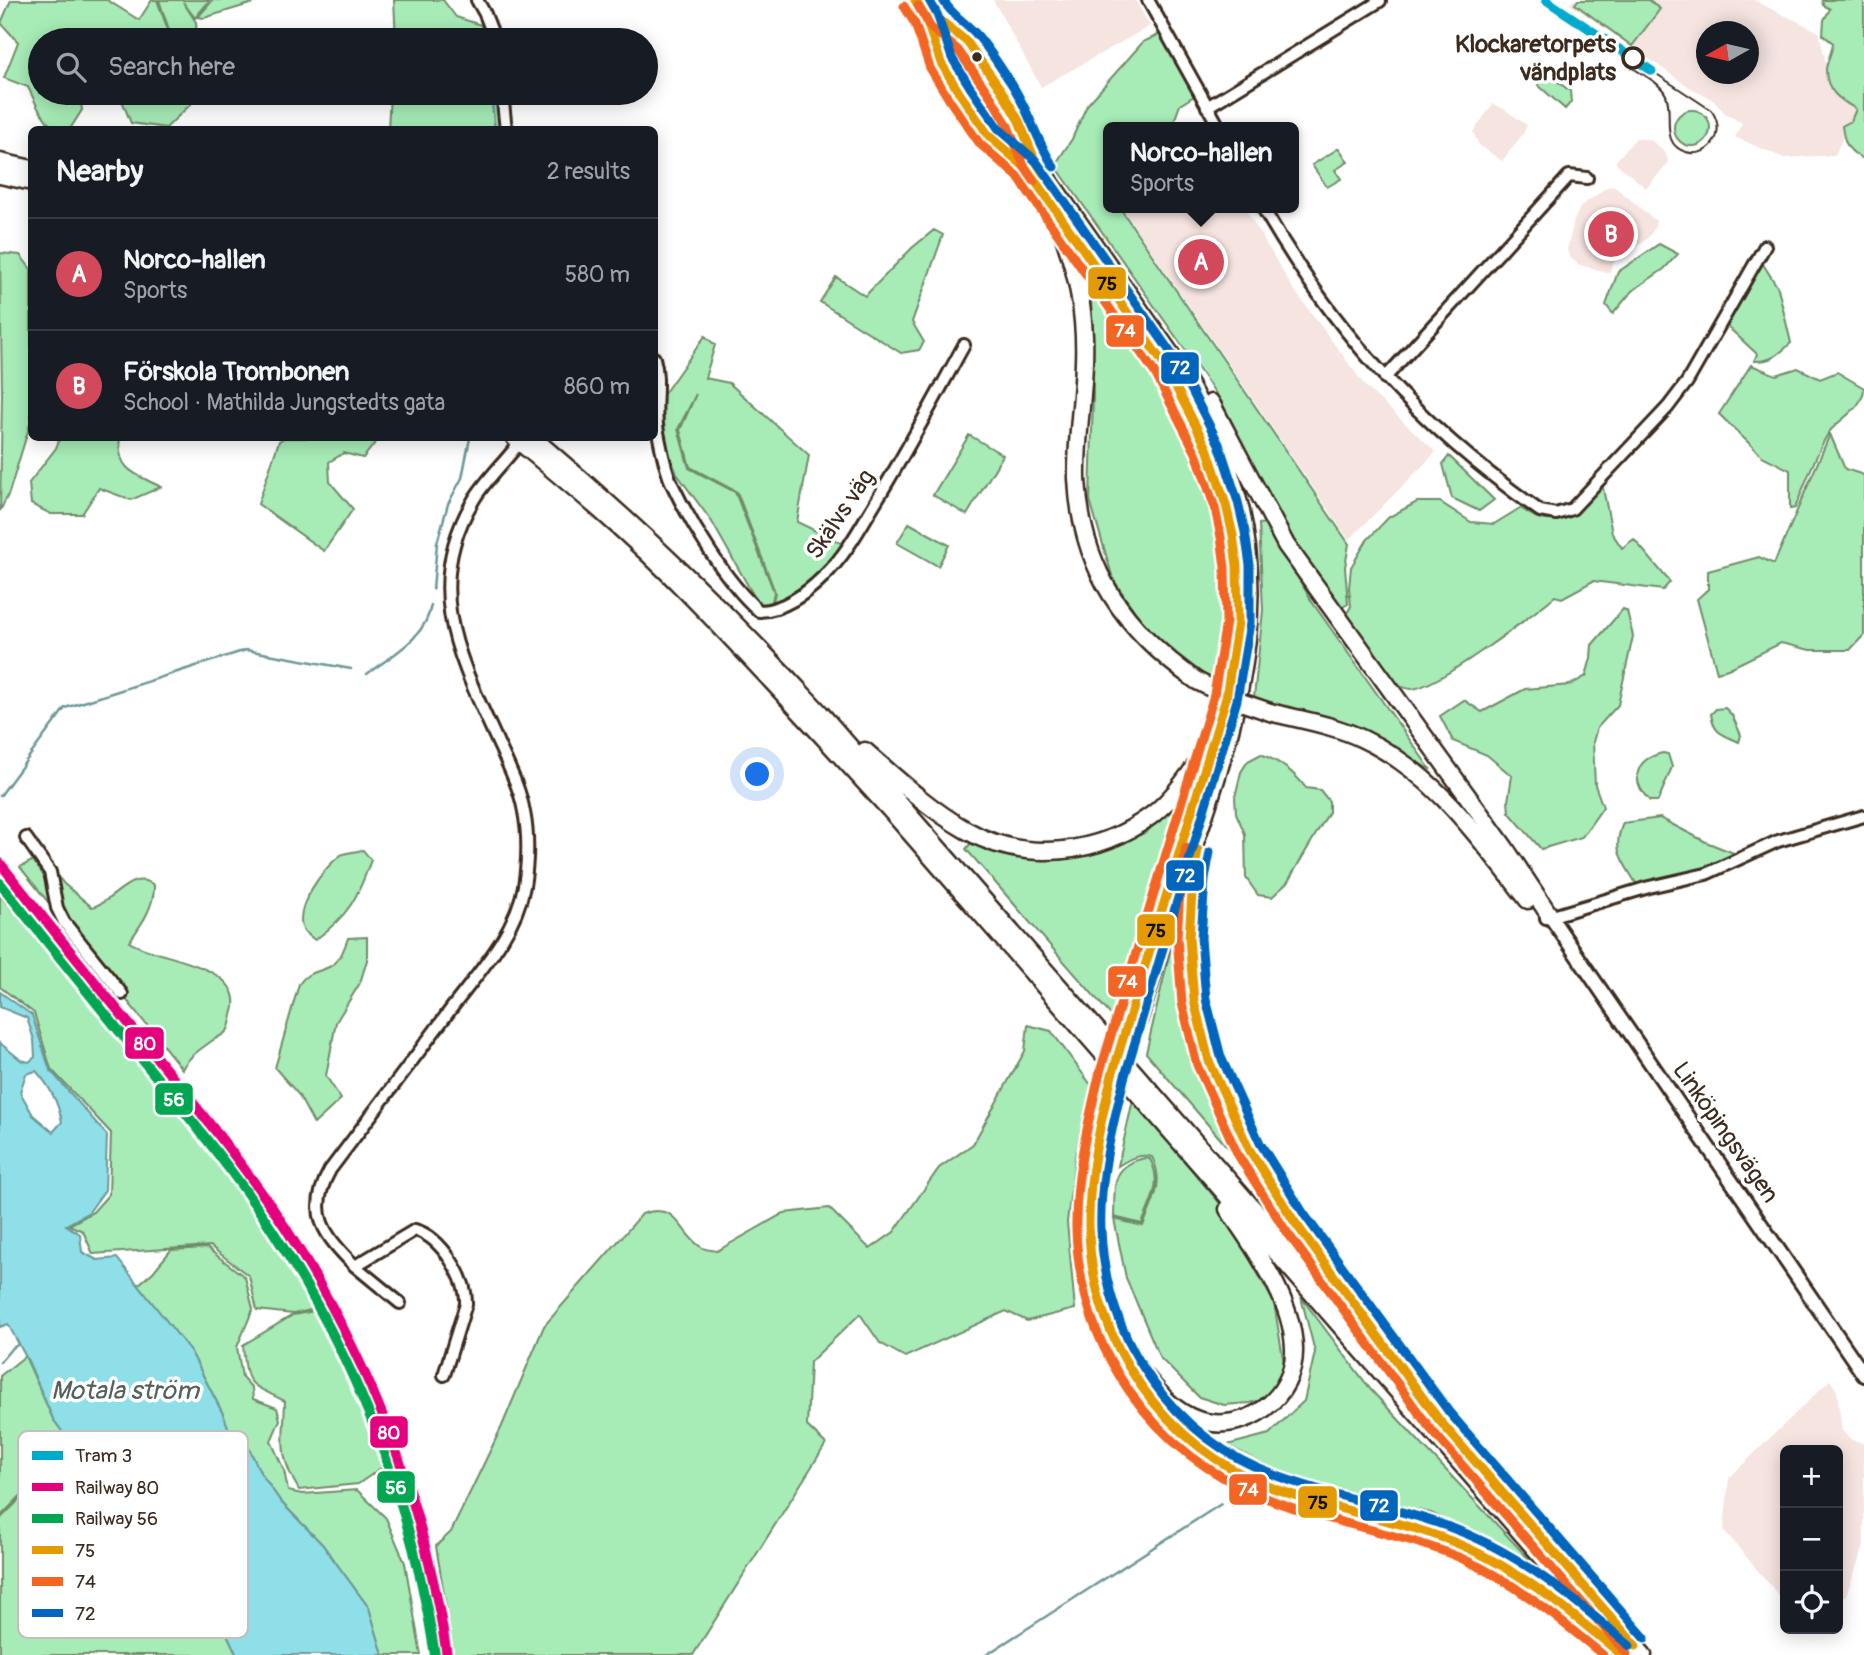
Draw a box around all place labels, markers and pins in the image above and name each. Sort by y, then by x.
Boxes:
place label: Klockaretorpets vändplats [1455,30,1616,87]
marker: Klockaretorpets vändplats [1622,47,1644,69]
unlabelled marker [970,50,984,64]
pin: B [1588,208,1634,260]
pin: A [1178,236,1224,288]

